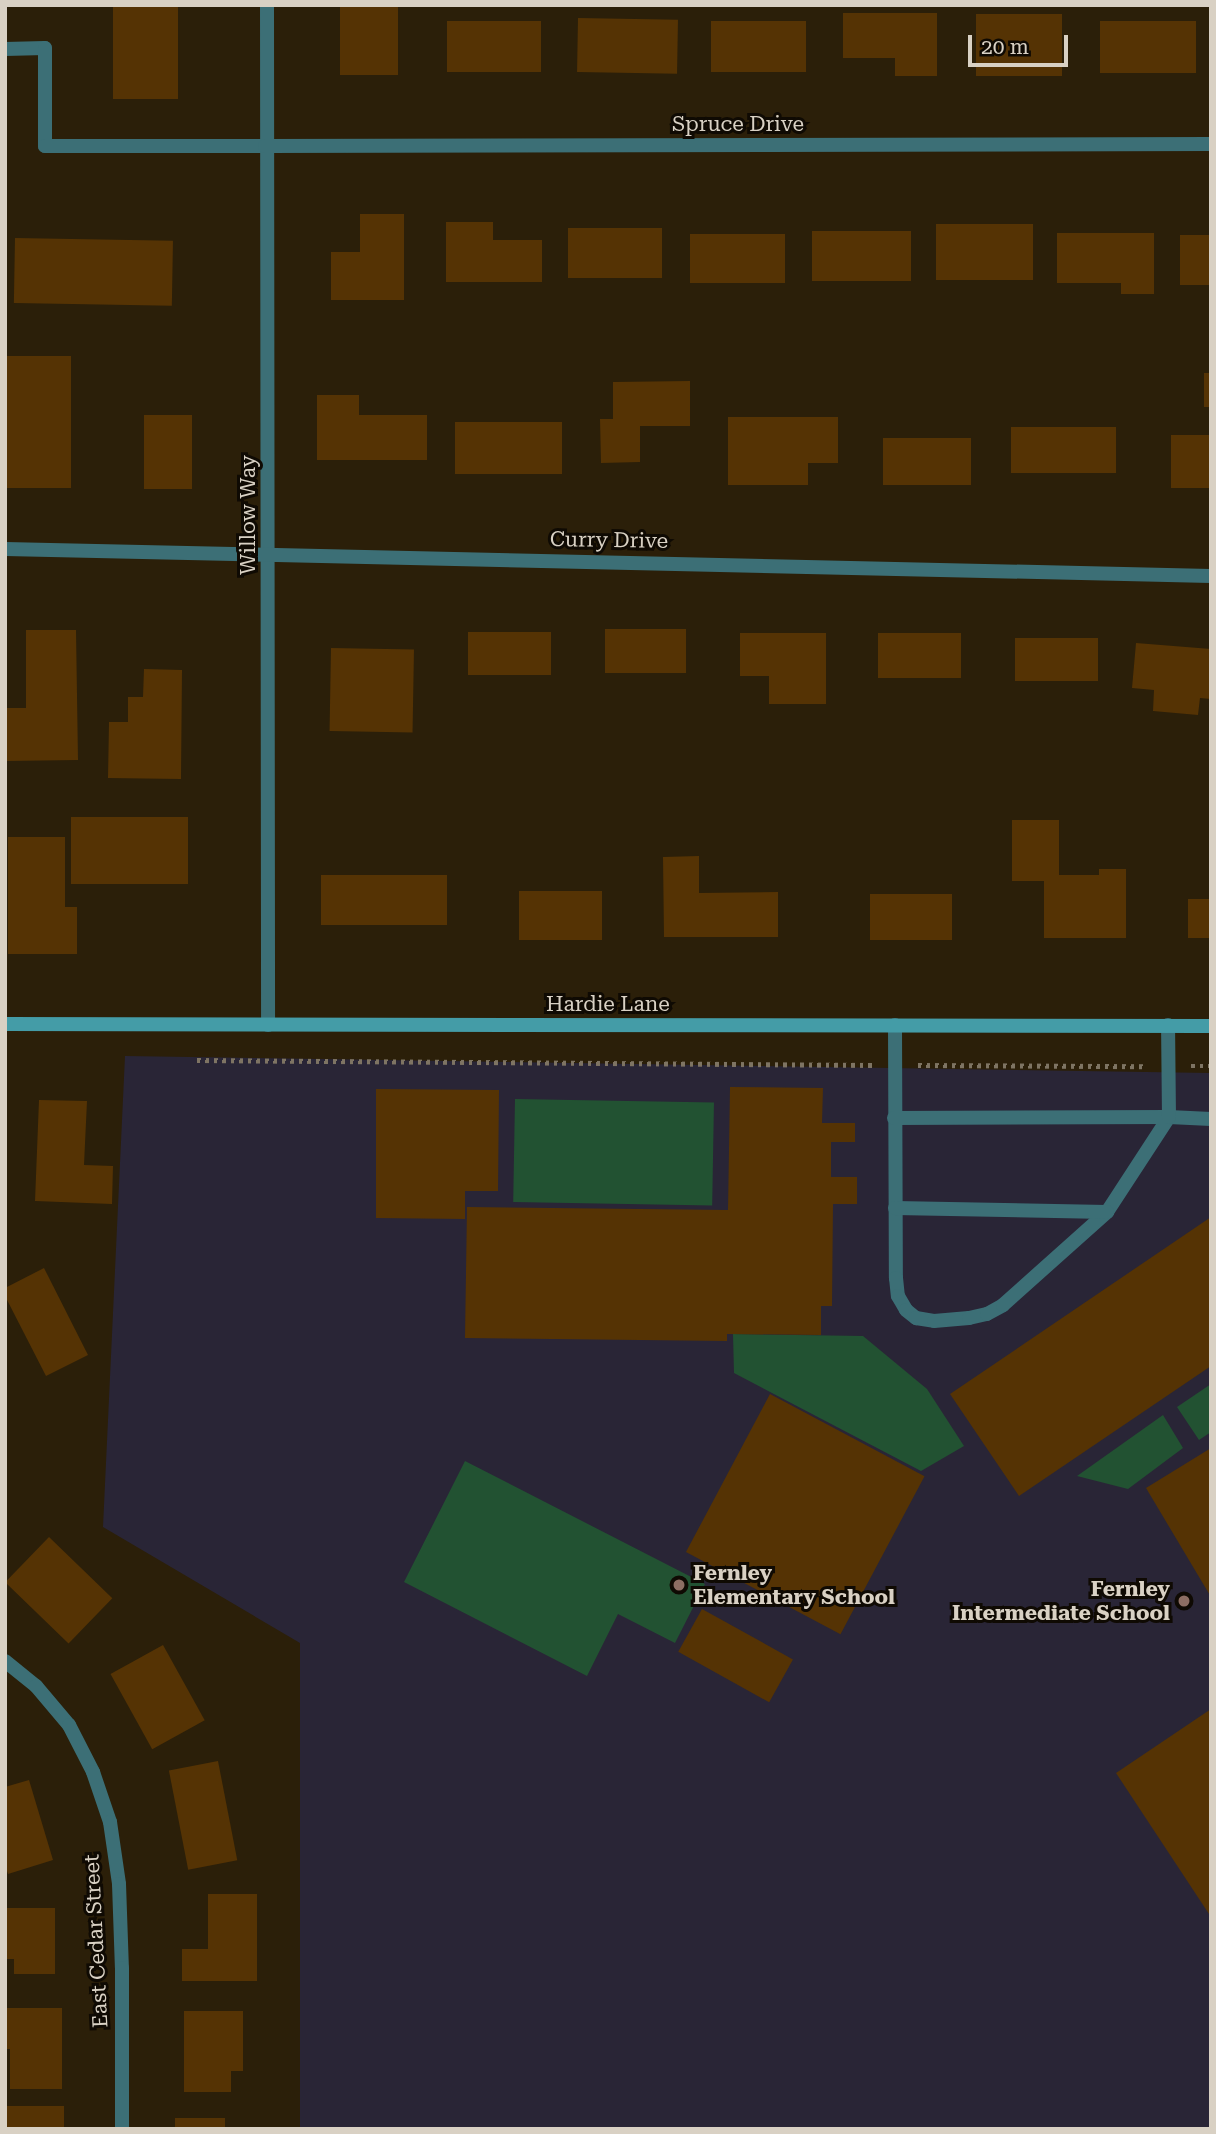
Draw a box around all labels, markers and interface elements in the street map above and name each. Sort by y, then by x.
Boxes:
scale bar [971,21,1071,65]
text: 20 m [981,35,1029,59]
street label: Spruce Drive [672,111,804,137]
street label: Willow Way [235,455,261,575]
street label: Curry Drive [550,526,668,554]
street label: Hardie Lane [546,991,670,1017]
place label: Fernley Elementary School [693,1560,895,1610]
place label: Fernley Intermediate School [952,1576,1170,1626]
marker: Fernley Elementary School [671,1577,687,1593]
marker: Fernley Intermediate School [1176,1593,1192,1609]
street label: East Cedar Street [79,1854,113,2028]

